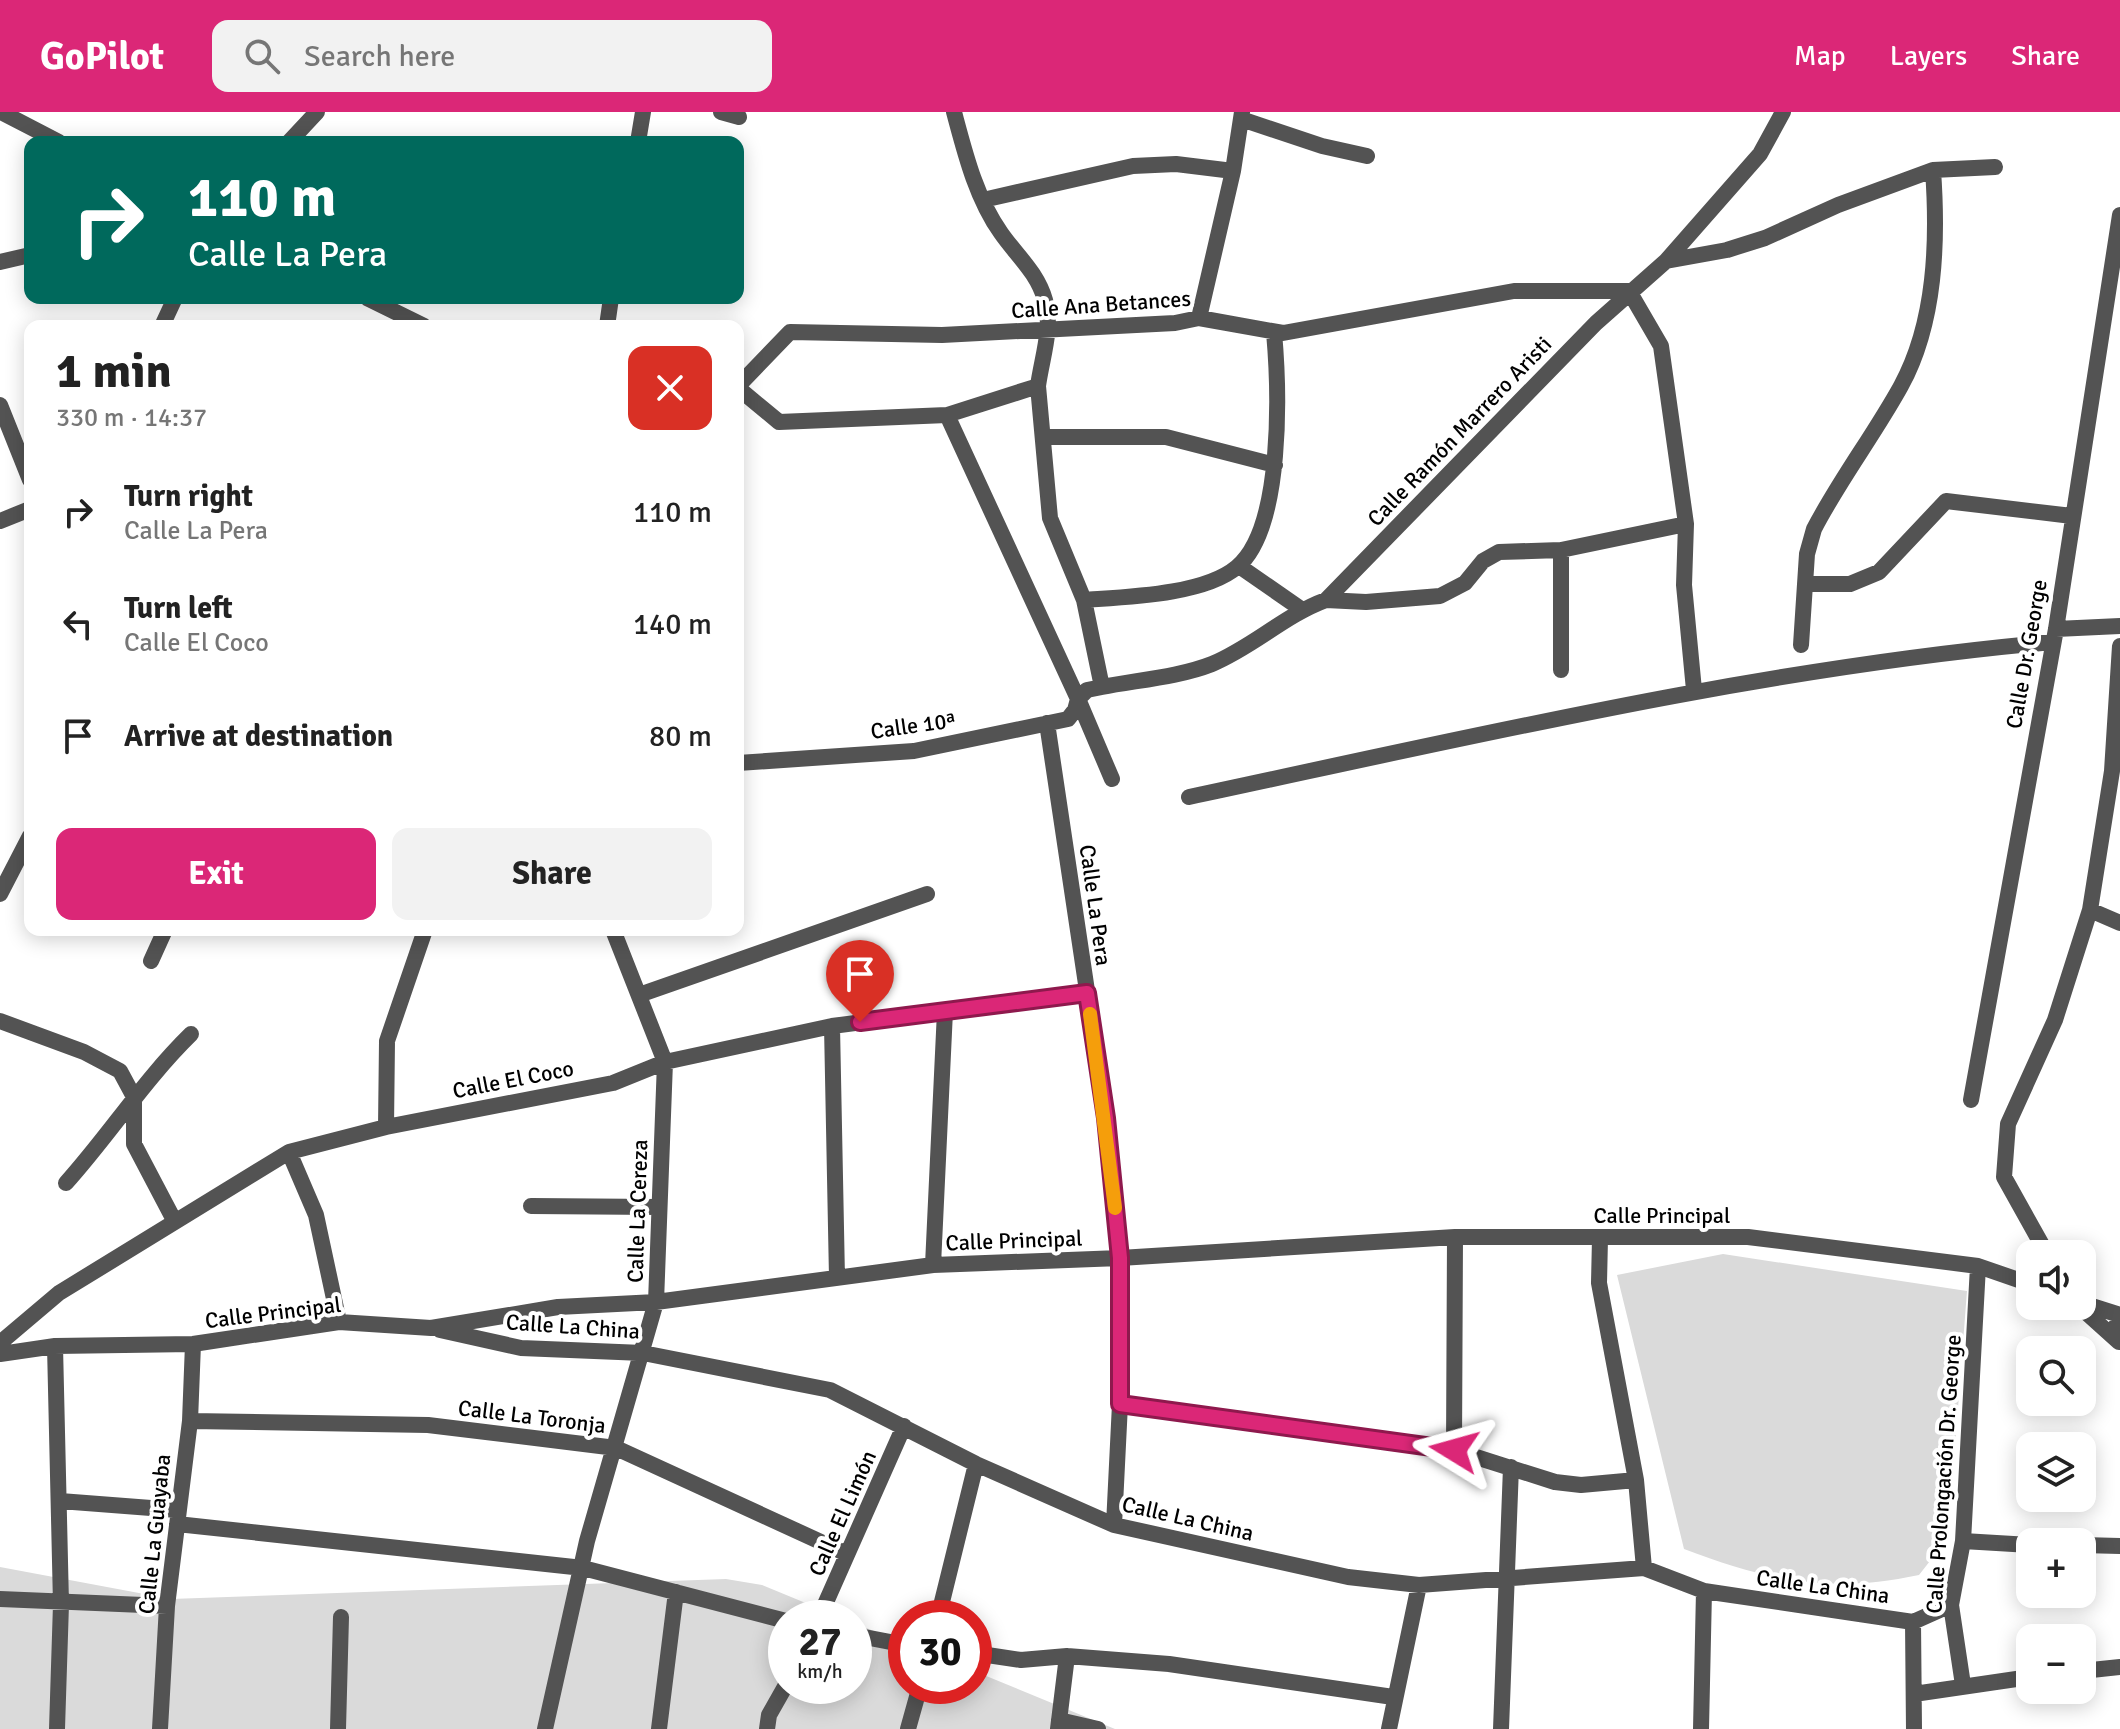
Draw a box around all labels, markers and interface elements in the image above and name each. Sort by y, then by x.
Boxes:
search box [212,20,772,92]
text: GoPilot [40,33,164,80]
icon: search [240,34,284,78]
text: Search here [304,38,455,75]
text: Map [1794,39,1846,73]
text: Layers [1890,39,1967,73]
text: Share [2011,39,2080,73]
text: 110 m [188,163,336,232]
icon: right [56,168,160,272]
text: Calle La Pera [188,232,387,277]
street label: Calle Ana Betances [1010,285,1192,324]
street label: Calle Ramón Marrero Aristi [1362,331,1557,532]
text: 1 min [56,342,172,401]
button: close [628,346,712,430]
text: 330 m · 14:37 [56,402,207,434]
text: Turn right [124,478,253,515]
icon: right [56,490,100,534]
text: 110 m [633,494,712,531]
text: Calle La Pera [124,515,268,547]
street label: Calle Dr. George [2000,577,2053,731]
text: Turn left [124,590,233,627]
icon: left [56,602,100,646]
text: 140 m [633,606,712,643]
text: Calle El Coco [124,627,269,659]
street label: Calle 10ª [869,706,957,745]
icon: arrive [56,714,100,758]
text: Arrive at destination [124,718,393,755]
text: 80 m [649,718,712,755]
button: Exit [56,828,376,920]
button: Share [392,828,712,920]
street label: Calle La Pera [1074,843,1117,967]
pin [826,940,894,1022]
icon: arrive [838,952,882,996]
street label: Calle El Coco [450,1055,576,1104]
street label: Calle La Cereza [622,1139,653,1283]
street label: Calle Principal [1593,1202,1731,1229]
street label: Calle Principal [945,1225,1083,1256]
map controls [2016,1240,2096,1704]
button: sound [2016,1240,2096,1320]
street label: Calle Principal [203,1291,343,1334]
street label: Calle La China [505,1308,641,1345]
street label: Calle Prolongación Dr. George [1920,1334,1967,1614]
button: search [2016,1336,2096,1416]
street label: Calle La Toronja [457,1394,607,1439]
position arrow [1412,1408,1496,1492]
button: layers [2016,1432,2096,1512]
street label: Calle El Limón [803,1446,882,1580]
street label: Calle La Guayaba [133,1453,176,1615]
street label: Calle La China [1119,1490,1256,1547]
button: + [2016,1528,2096,1608]
street label: Calle La China [1755,1564,1891,1609]
speed limit sign: 30 [888,1600,992,1704]
text: 27 [798,1617,842,1667]
button: − [2016,1624,2096,1704]
text: km/h [797,1659,843,1684]

